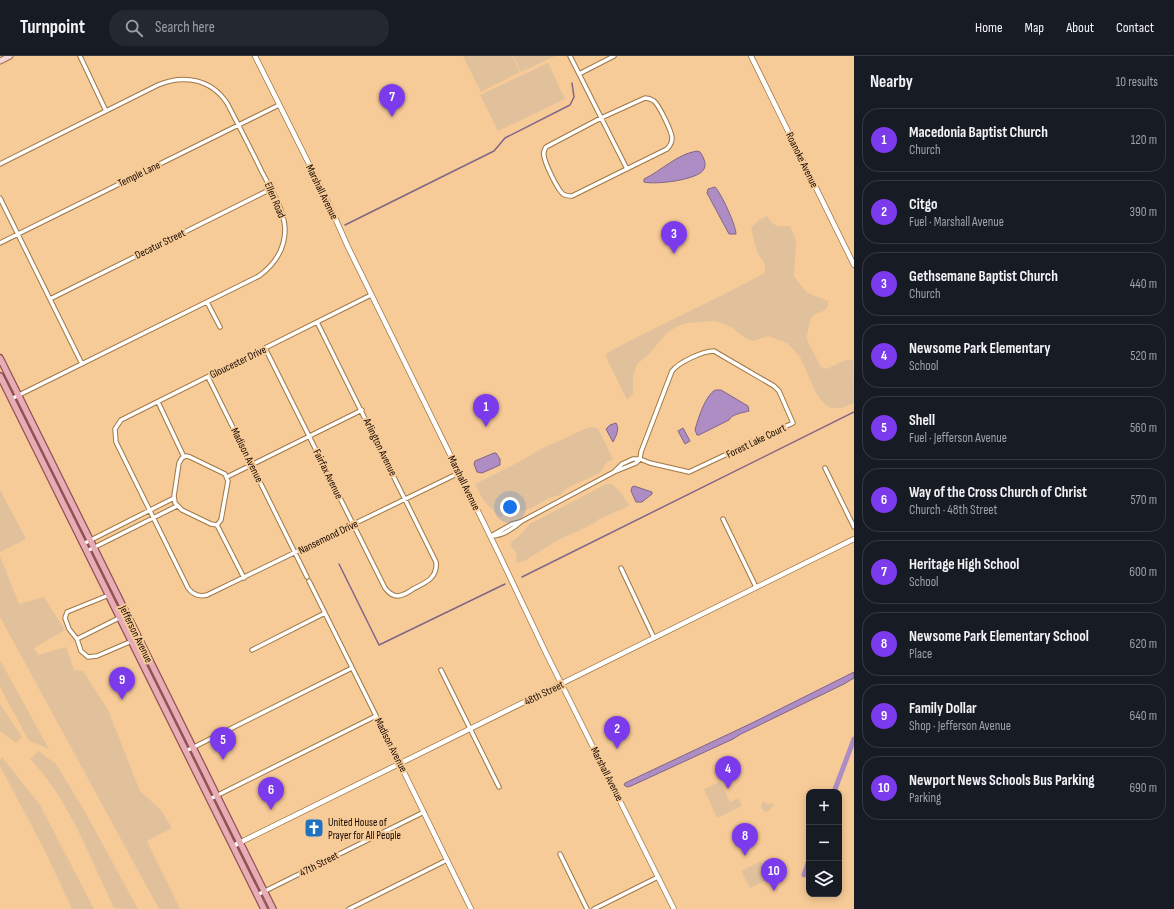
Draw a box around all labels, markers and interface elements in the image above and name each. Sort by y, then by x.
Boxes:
search box [109,10,389,46]
text: Turnpoint [20,16,85,39]
icon: search [123,17,145,39]
text: Search here [155,18,215,37]
text: Home [975,19,1003,36]
text: Map [1025,19,1044,36]
text: About [1066,19,1094,36]
text: Contact [1116,19,1154,36]
text: Nearby [870,72,913,92]
text: 10 results [1116,74,1158,90]
pin: 7 [379,84,405,117]
text: Macedonia Baptist Church [909,123,1048,142]
street label: Roanoke Avenue [783,130,821,190]
text: 1 [881,132,887,148]
text: 120 m [1131,132,1157,148]
text: Church [909,142,941,158]
street label: Temple Lane [116,158,162,190]
street label: Marshall Avenue [303,162,341,222]
street label: Ellen Road [262,180,289,220]
text: Citgo [909,195,937,214]
text: 2 [881,204,887,220]
text: 390 m [1130,204,1157,220]
text: Fuel · Marshall Avenue [909,214,1004,230]
pin: 3 [661,221,687,254]
street label: Decatur Street [133,226,188,262]
text: Gethsemane Baptist Church [909,267,1058,286]
text: 3 [881,276,887,292]
text: 440 m [1130,276,1157,292]
text: Church [909,286,941,302]
text: Newsome Park Elementary [909,339,1051,358]
street label: Gloucester Drive [208,343,268,381]
text: 4 [881,348,887,364]
text: 520 m [1130,348,1157,364]
text: School [909,358,939,374]
pin: 1 [473,394,499,427]
text: Shell [909,411,935,430]
street label: Arlington Avenue [360,415,400,478]
text: 5 [881,420,887,436]
text: 560 m [1130,420,1157,436]
street label: Forest Lake Court [724,421,788,461]
street label: Madison Avenue [228,426,266,484]
text: Fuel · Jefferson Avenue [909,430,1007,446]
street label: Fairfax Avenue [310,447,346,501]
street label: Marshall Avenue [445,453,483,513]
text: Way of the Cross Church of Christ [909,483,1087,502]
text: 6 [881,492,887,508]
text: 570 m [1130,492,1157,508]
your location [500,497,520,517]
text: Church · 48th Street [909,502,998,518]
street label: Nansemond Drive [296,517,360,557]
text: Heritage High School [909,555,1019,574]
text: 7 [881,564,887,580]
text: 600 m [1129,564,1157,580]
text: School [909,574,939,590]
street label: Jefferson Avenue [116,602,155,665]
text: Newsome Park Elementary School [909,627,1089,646]
text: 8 [881,636,887,652]
text: 620 m [1130,636,1157,652]
text: Place [909,646,932,662]
pin: 9 [109,667,135,700]
street label: 48th Street [522,678,567,708]
text: Family Dollar [909,699,977,718]
text: 9 [881,708,887,724]
text: 640 m [1129,708,1157,724]
street label: Madison Avenue [372,716,410,774]
pin: 2 [604,716,630,749]
text: Shop · Jefferson Avenue [909,718,1011,734]
pin: 5 [210,727,236,760]
street label: Marshall Avenue [588,745,626,803]
pin: 4 [715,756,741,789]
text: Newport News Schools Bus Parking [909,771,1095,790]
pin: 6 [258,777,284,810]
text: 10 [878,780,890,796]
text: 690 m [1129,780,1157,796]
map controls [806,789,842,897]
button: + [806,789,842,825]
text: Parking [909,790,941,806]
place label: United House of Prayer for All People [328,816,401,842]
church icon: United House of Prayer for All People [303,817,325,839]
pin: 8 [732,823,758,856]
button: − [806,825,842,861]
street label: 47th Street [297,848,341,879]
pin: 10 [761,858,787,891]
button: layers [806,861,842,897]

